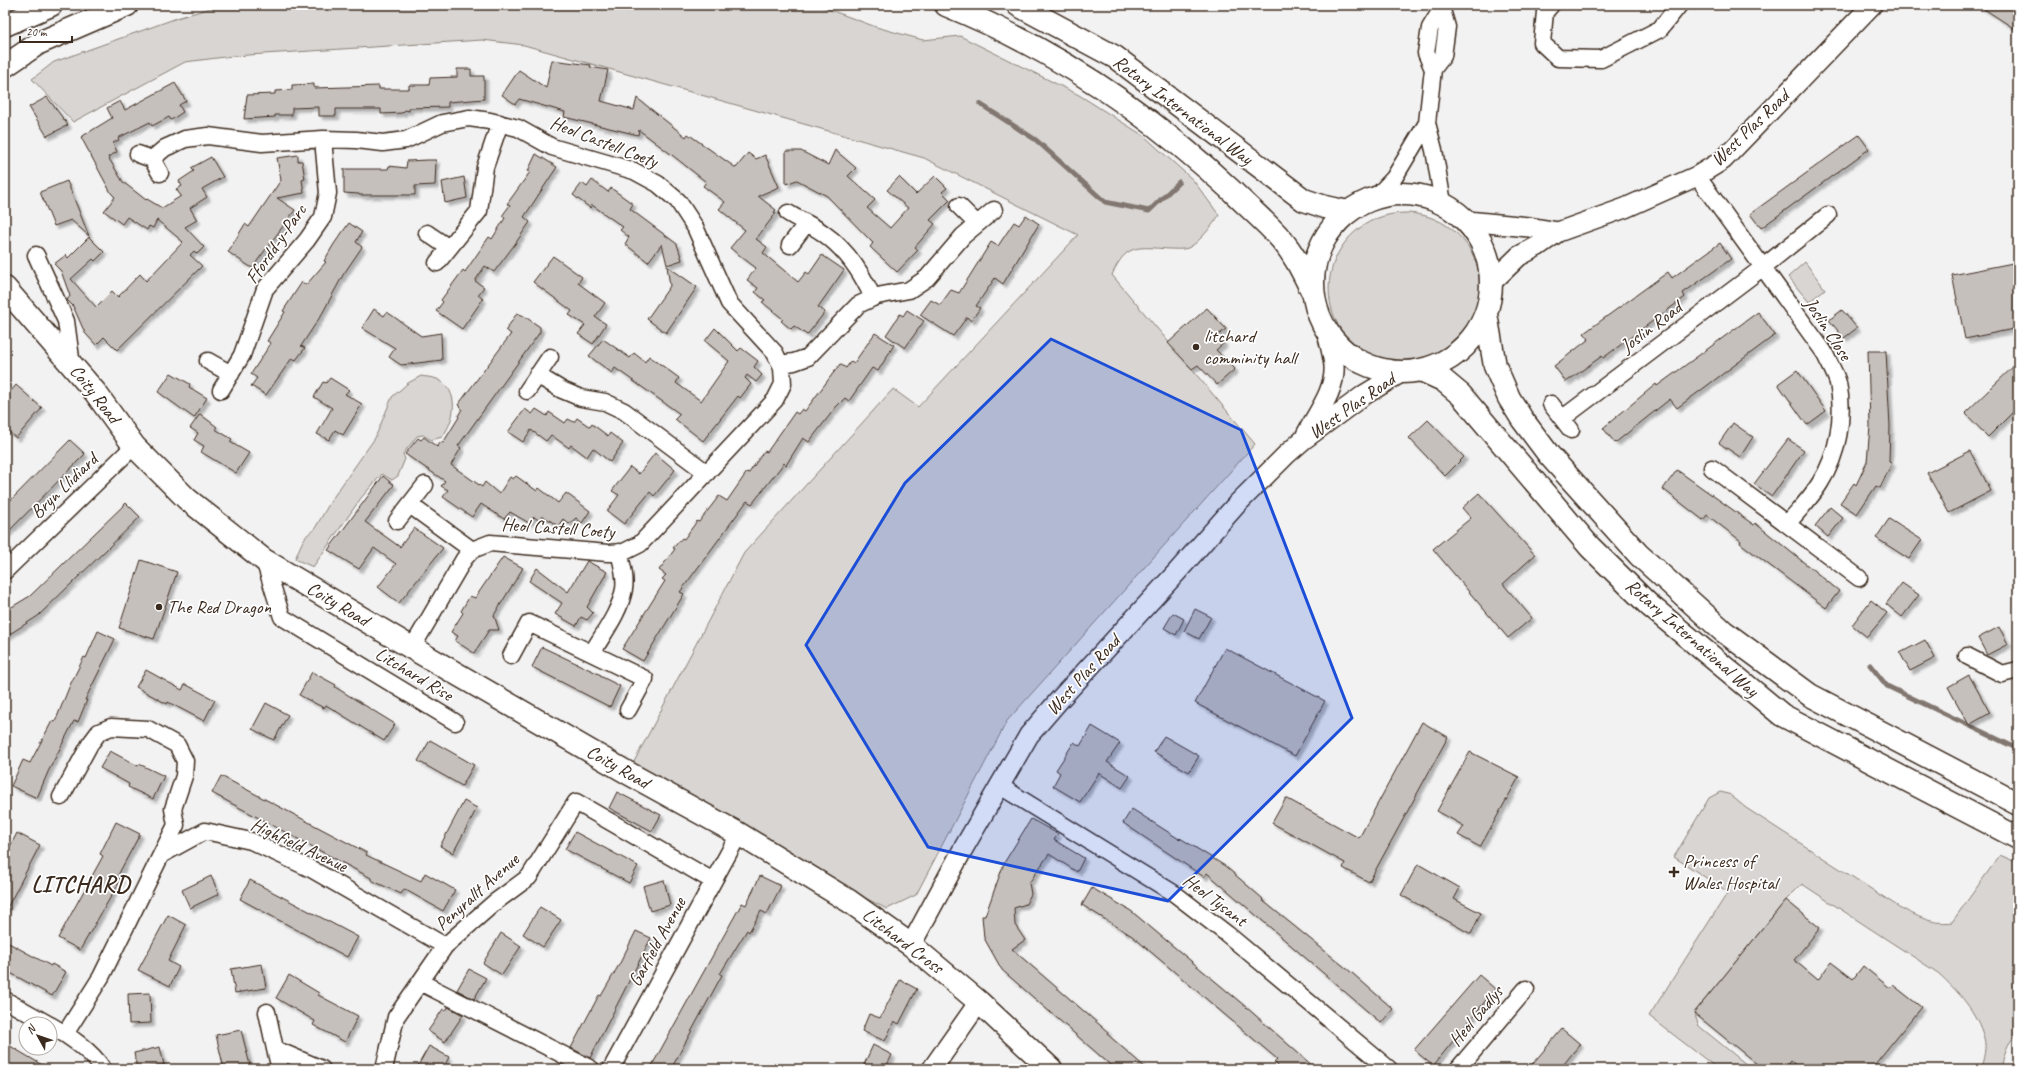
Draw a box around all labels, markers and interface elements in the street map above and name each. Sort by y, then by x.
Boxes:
scale bar [20,18,72,44]
text: 20 m [26,24,48,40]
street label: Rotary International Way [1109,50,1259,171]
street label: West Plas Road [1706,82,1797,171]
street label: Heol Castell Coety [547,111,663,174]
street label: Ffordd-y-Parc [240,199,313,288]
street label: Joslin Close [1798,292,1858,367]
street label: Joslin Road [1615,294,1689,359]
place label: litchard comminity hall [1204,324,1300,370]
marker: litchard comminity hall [1191,342,1201,352]
street label: Coity Road [64,360,127,430]
street label: West Plas Road [1304,365,1403,445]
street label: Bryn Llidiard [25,446,105,524]
street label: Heol Castell Coety [501,512,617,544]
street label: Rotary International Way [1621,574,1765,703]
street label: Coity Road [302,576,376,633]
place label: The Red Dragon [167,595,271,619]
marker: The Red Dragon [154,602,164,612]
street label: West Plas Road [1041,627,1128,720]
street label: Litchard Rise [371,641,459,707]
street label: Coity Road [582,739,656,796]
street label: Highfield Avenue [247,812,353,879]
street label: Penyrallt Avenue [430,847,525,936]
place label: Princess of Wales Hospital [1683,849,1781,895]
marker: Princess of Wales Hospital [1668,866,1680,878]
street label: Heol Tysant [1178,868,1253,933]
district label: LITCHARD [32,870,132,899]
street label: Garfield Avenue [623,892,692,991]
street label: Litchard Cross [858,903,950,980]
street label: Heol Gadlys [1444,979,1509,1051]
north arrow [18,1016,58,1056]
text: N [23,1021,39,1037]

